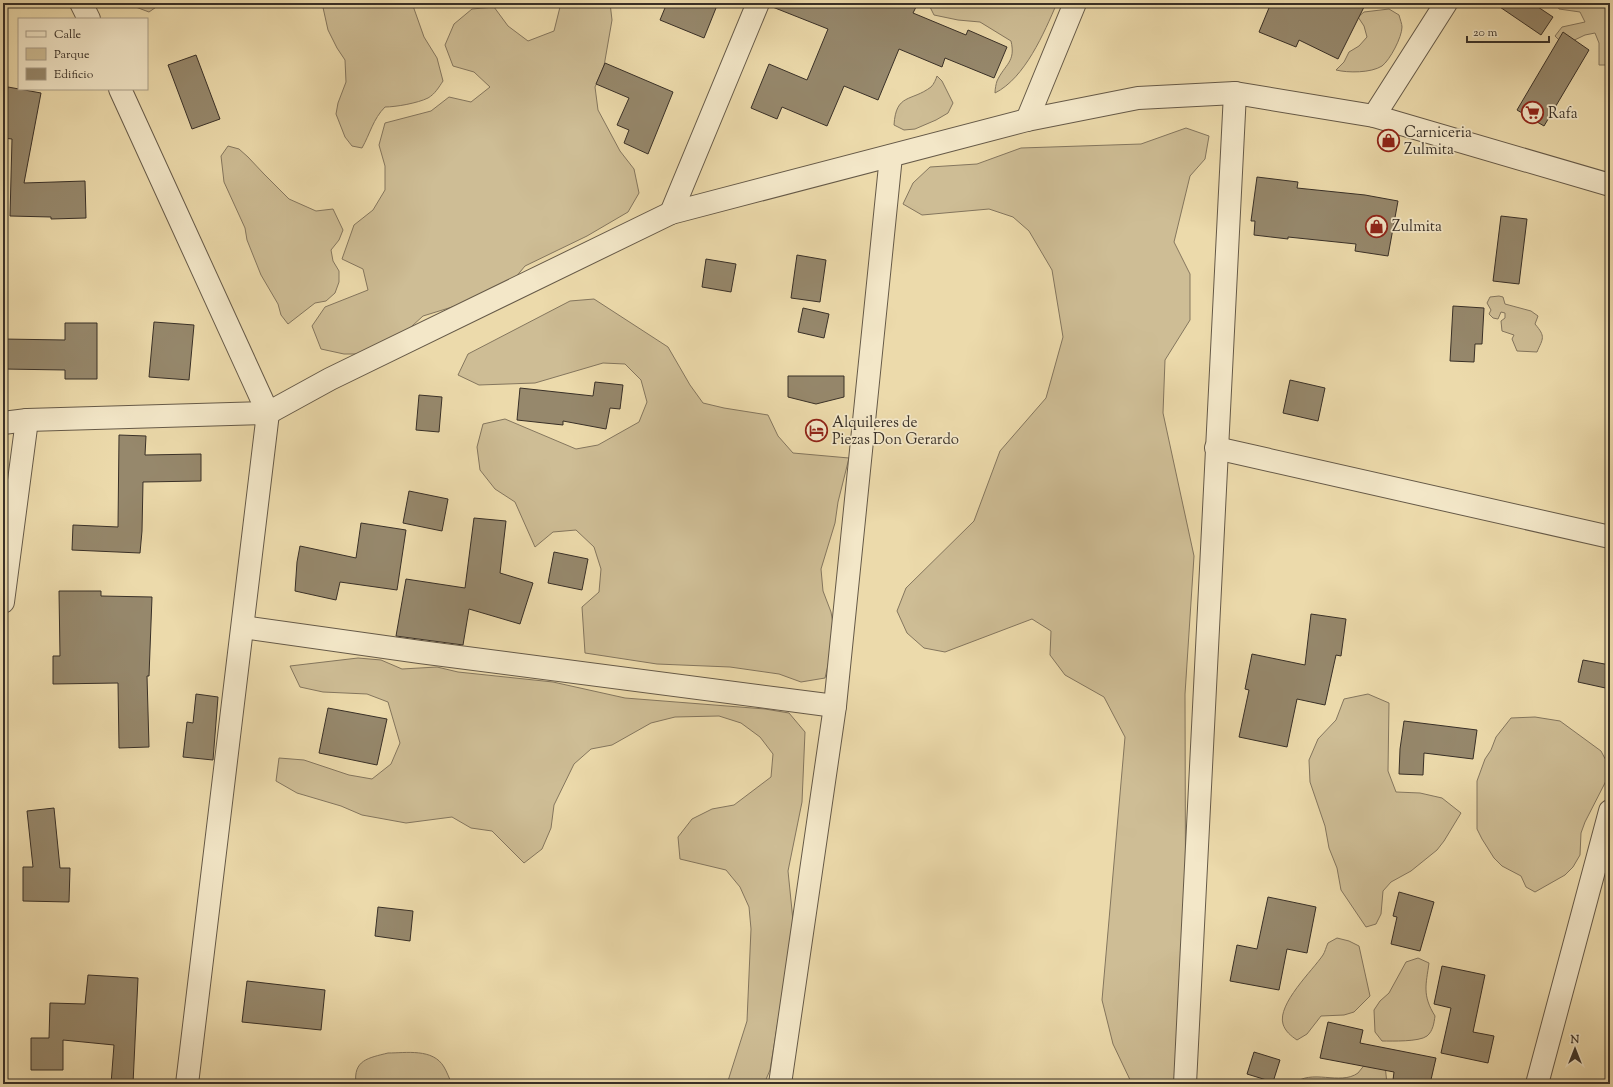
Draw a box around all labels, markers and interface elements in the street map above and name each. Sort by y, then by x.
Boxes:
legend [18,18,148,90]
scale bar [1467,18,1549,44]
text: 20 m [1473,24,1498,42]
text: Calle [54,26,82,44]
text: Parque [54,46,90,64]
text: Edificio [54,66,94,84]
supermarket icon: Rafa [1520,100,1546,126]
place label: Rafa [1548,104,1578,125]
place label: Carniceria Zulmita [1404,123,1472,161]
shop icon: Carniceria Zulmita [1376,128,1402,154]
shop icon: Zulmita [1363,213,1389,239]
place label: Zulmita [1392,217,1442,238]
place label: Alquileres de Piezas Don Gerardo [832,413,959,451]
hotel icon: Alquileres de Piezas Don Gerardo [803,418,829,444]
north arrow [1555,1029,1595,1069]
text: N [1570,1032,1580,1048]

